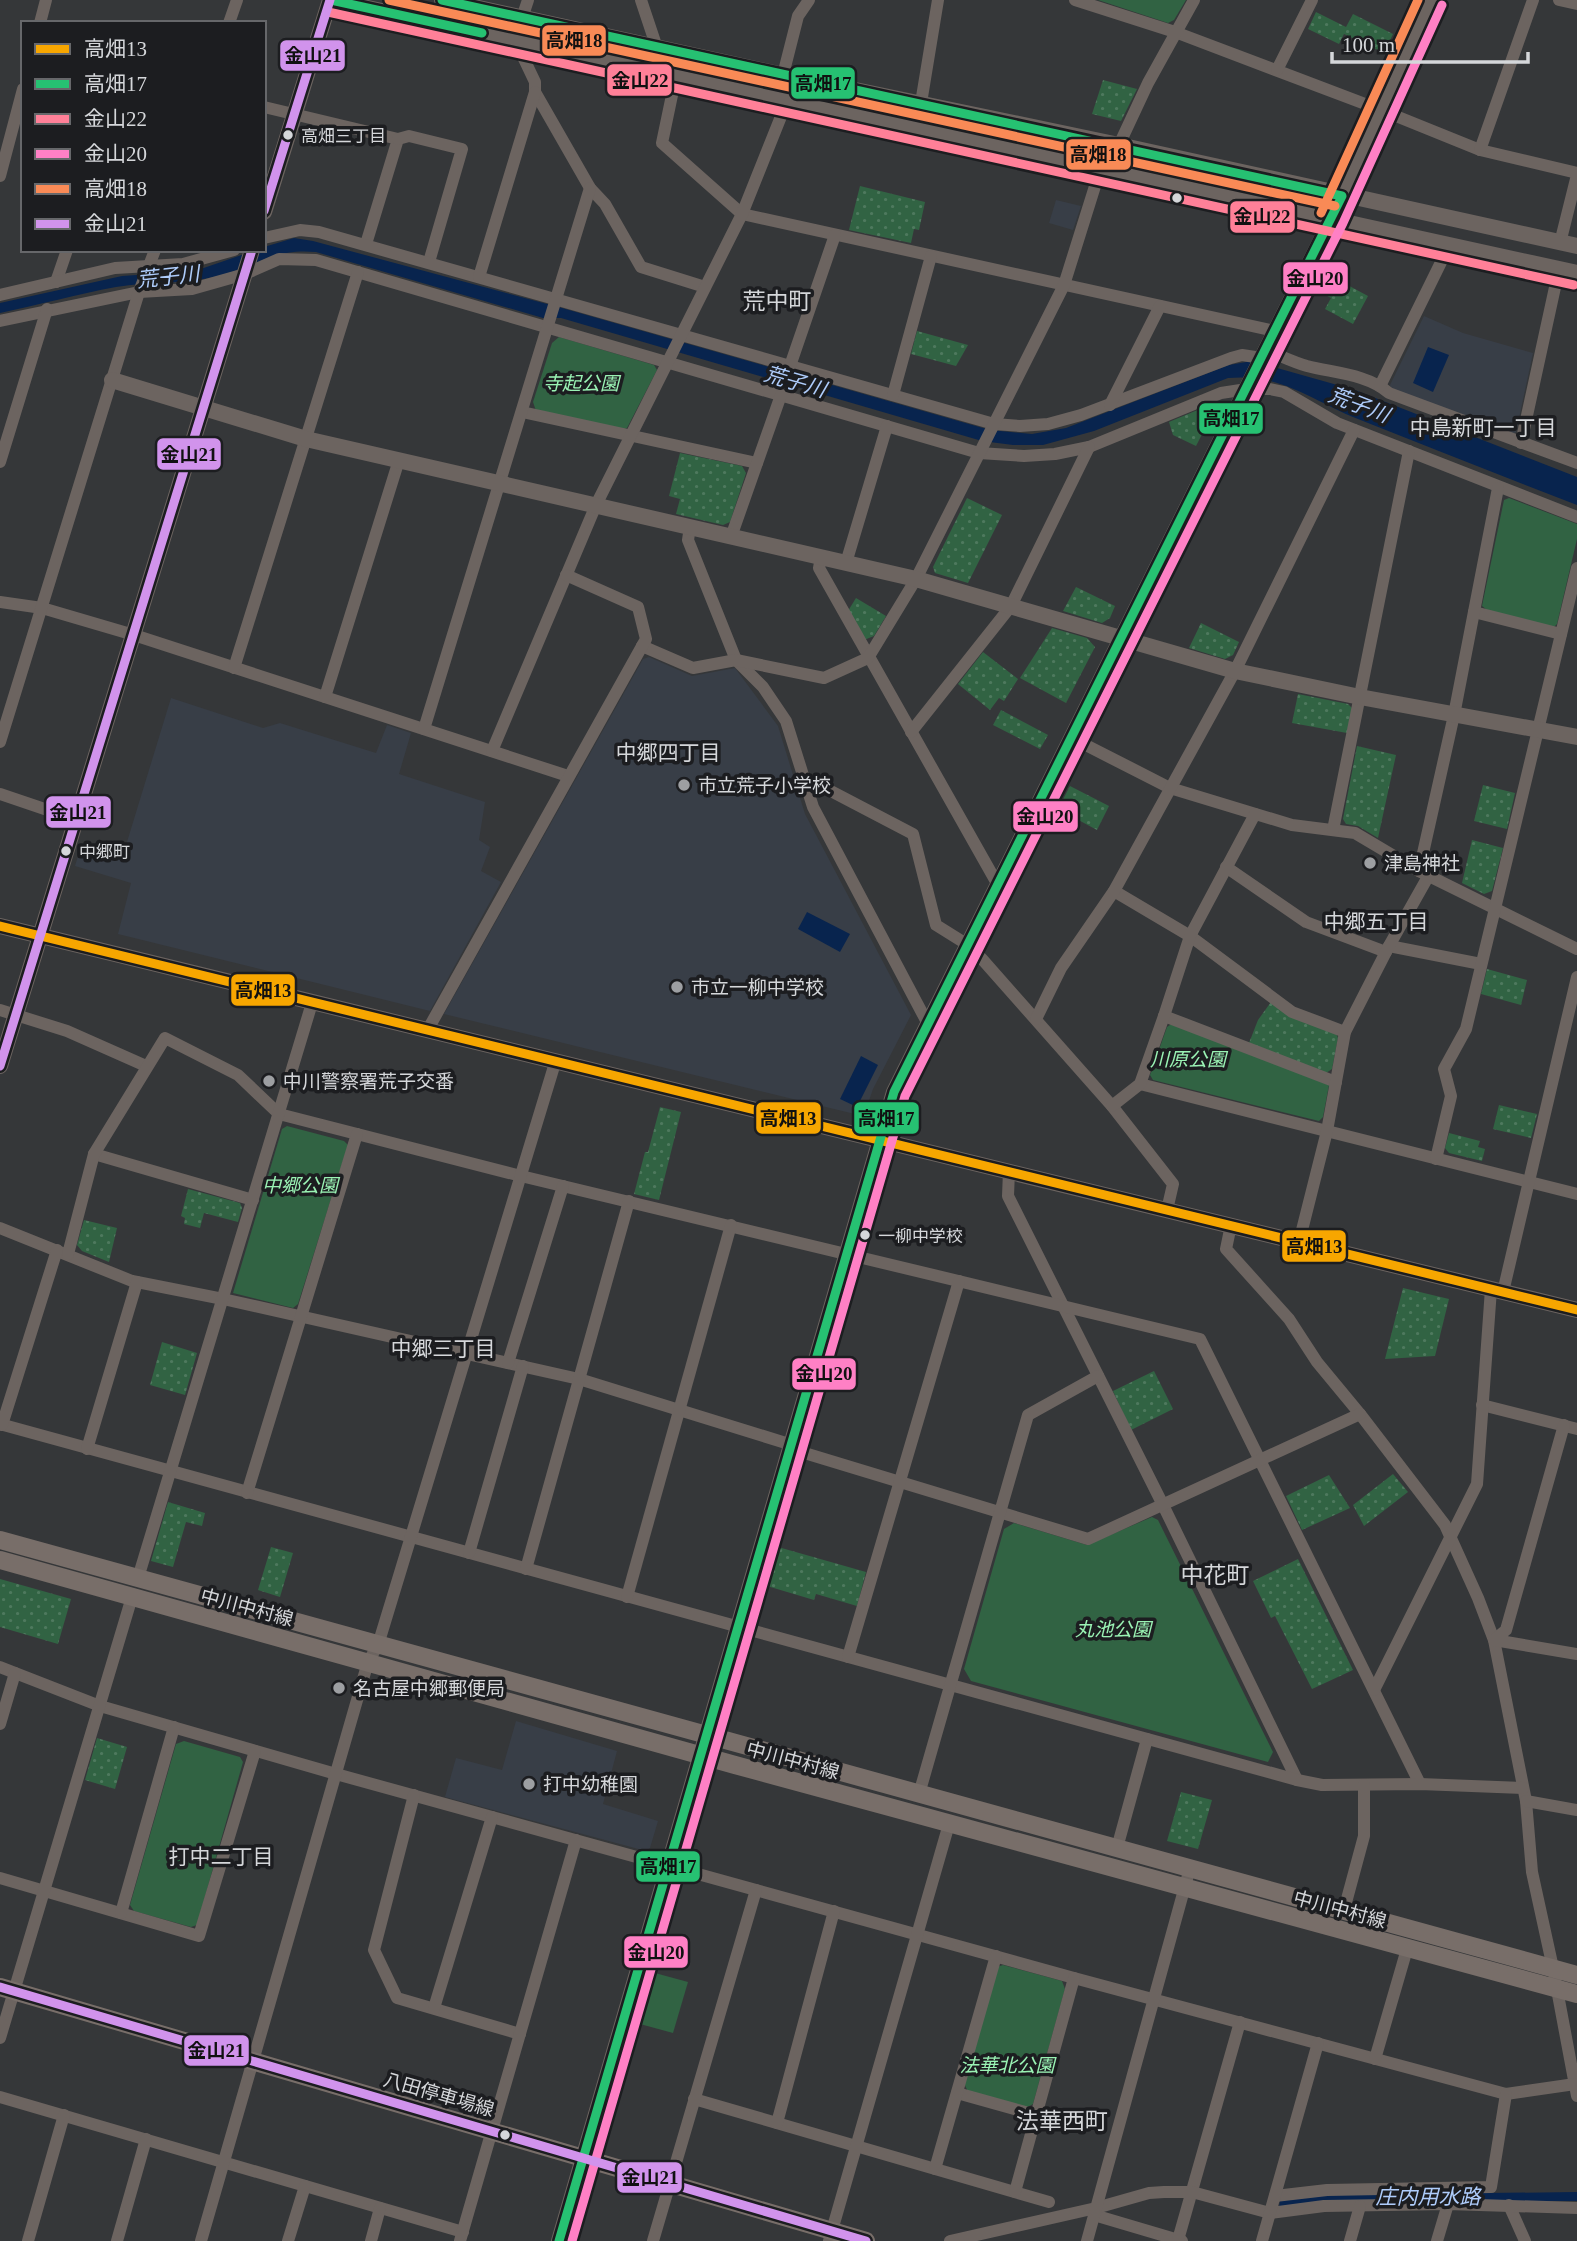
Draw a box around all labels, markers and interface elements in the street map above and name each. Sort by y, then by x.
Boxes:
legend [21,21,266,252]
scale bar [1332,21,1528,65]
line badge: 高畑18 [541,24,607,57]
text: 高畑18 [545,30,603,51]
text: 100 m [1342,33,1395,57]
text: 高畑13 [84,37,147,61]
line badge: 金山21 [279,39,346,72]
text: 金山21 [284,45,342,66]
line badge: 金山22 [606,63,673,97]
line badge: 高畑17 [790,66,856,100]
text: 金山22 [611,70,669,91]
text: 高畑17 [84,72,147,96]
text: 高畑17 [794,73,852,94]
text: 金山22 [84,107,147,131]
place label: 高畑三丁目 [301,127,386,146]
marker: 高畑三丁目 [281,128,295,142]
line badge: 高畑18 [1065,138,1132,171]
text: 金山20 [84,142,147,166]
text: 高畑18 [1069,144,1127,165]
text: 高畑18 [84,177,147,201]
unlabelled marker [1170,191,1184,205]
line badge: 金山22 [1229,200,1296,234]
text: 金山22 [1233,206,1291,227]
text: 金山21 [84,212,147,236]
line badge: 金山20 [1282,261,1349,295]
water label: 荒子川 [135,262,203,292]
text: 金山20 [1286,268,1344,289]
district label: 荒中町 [743,289,812,314]
water label: 荒子川 [761,362,831,403]
park label: 寺起公園 [543,373,622,394]
water label: 荒子川 [1325,383,1395,428]
line badge: 高畑17 [1198,402,1264,435]
text: 高畑17 [1202,408,1260,429]
district label: 中島新町一丁目 [1410,416,1557,440]
line badge: 金山21 [156,437,222,471]
text: 金山21 [160,444,218,465]
district label: 中郷四丁目 [616,741,721,765]
place label: 市立荒子小学校 [698,775,831,796]
marker: 市立荒子小学校 [676,777,692,793]
line badge: 金山21 [45,795,112,829]
line badge: 金山20 [1012,800,1079,833]
text: 金山21 [49,802,107,823]
text: 金山20 [1016,806,1074,827]
place label: 中郷町 [79,843,130,862]
marker: 中郷町 [59,844,73,858]
place label: 津島神社 [1384,853,1460,874]
marker: 津島神社 [1362,855,1378,871]
district label: 中郷五丁目 [1324,910,1429,934]
line badge: 高畑13 [230,973,296,1007]
place label: 市立一柳中学校 [691,977,824,998]
marker: 市立一柳中学校 [669,979,685,995]
text: 高畑13 [234,980,292,1001]
park label: 川原公園 [1150,1049,1229,1070]
place label: 中川警察署荒子交番 [283,1071,454,1092]
marker: 中川警察署荒子交番 [261,1073,277,1089]
line badge: 高畑13 [755,1101,822,1135]
line badge: 高畑17 [853,1101,920,1135]
text: 高畑13 [759,1108,817,1129]
text: 高畑17 [857,1108,915,1129]
park label: 中郷公園 [262,1175,341,1196]
place label: 一柳中学校 [878,1227,963,1246]
marker: 一柳中学校 [858,1228,872,1242]
line badge: 高畑13 [1281,1229,1347,1263]
text: 高畑13 [1285,1236,1343,1257]
district label: 中郷三丁目 [391,1337,496,1361]
line badge: 金山20 [791,1357,857,1391]
text: 金山20 [795,1363,853,1384]
district label: 中花町 [1181,1563,1250,1588]
street label: 中川中村線 [198,1585,295,1630]
park label: 丸池公園 [1075,1619,1154,1640]
place label: 名古屋中郷郵便局 [353,1678,505,1699]
marker: 名古屋中郷郵便局 [331,1680,347,1696]
street label: 中川中村線 [744,1738,841,1783]
place label: 打中幼稚園 [543,1774,638,1795]
marker: 打中幼稚園 [521,1776,537,1792]
district label: 打中二丁目 [169,1845,274,1869]
line badge: 高畑17 [635,1850,701,1883]
text: 高畑17 [639,1856,697,1877]
street label: 中川中村線 [1291,1887,1388,1932]
line badge: 金山20 [623,1935,689,1969]
text: 金山20 [627,1942,685,1963]
line badge: 金山21 [183,2034,250,2067]
text: 金山21 [187,2040,245,2061]
park label: 法華北公園 [959,2055,1057,2076]
street label: 八田停車場線 [381,2069,497,2120]
district label: 法華西町 [1016,2109,1108,2134]
unlabelled marker [498,2128,512,2142]
line badge: 金山21 [616,2161,683,2194]
text: 金山21 [621,2167,679,2188]
water label: 庄内用水路 [1376,2185,1482,2209]

